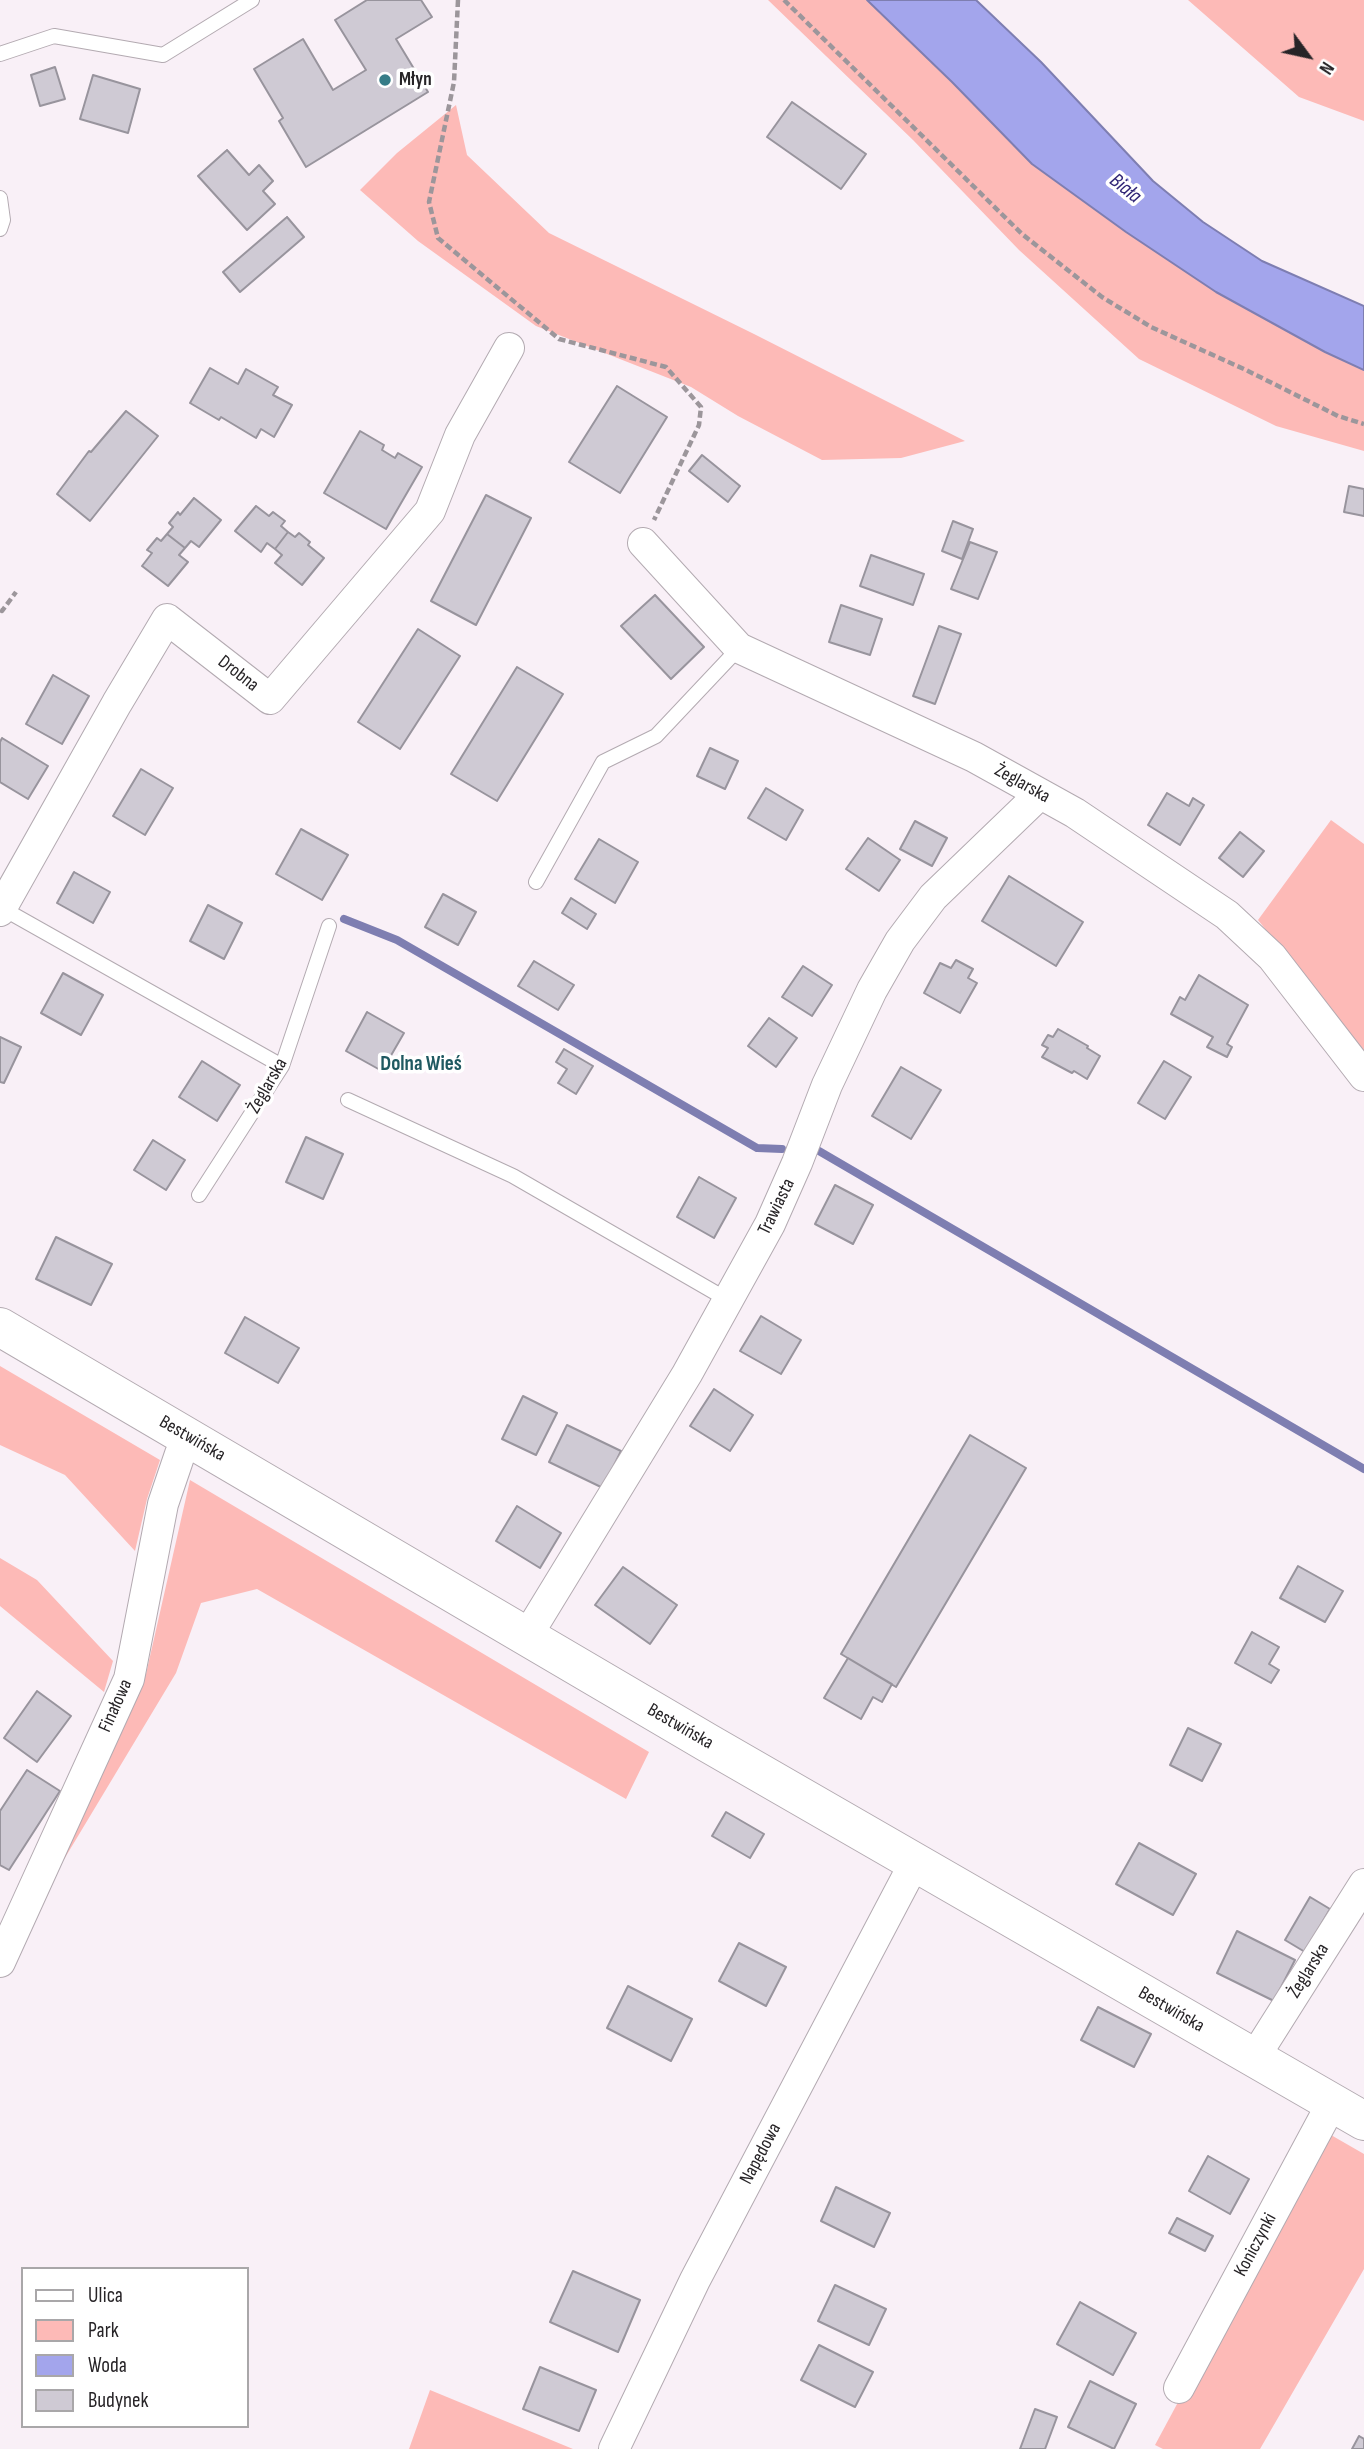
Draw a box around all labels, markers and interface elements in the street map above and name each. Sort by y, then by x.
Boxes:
north arrow [1273,21,1343,91]
text: N [1314,57,1338,78]
place label: Młyn [399,69,432,91]
marker: Młyn [377,72,393,88]
water label: Biała [1104,169,1146,209]
street label: Drobna [213,651,263,697]
street label: Żeglarska [990,759,1054,809]
district label: Dolna Wieś [380,1052,462,1078]
street label: Żeglarska [243,1054,293,1118]
street label: Trawiasta [754,1175,800,1239]
street label: Bestwińska [155,1411,229,1467]
street label: Finałowa [94,1676,138,1736]
street label: Bestwińska [643,1699,717,1755]
street label: Żeglarska [1283,1939,1335,2003]
street label: Bestwińska [1134,1982,1208,2038]
street label: Napędowa [735,2120,787,2188]
street label: Koniczynki [1230,2209,1282,2281]
legend [21,2267,248,2428]
text: Ulica [88,2283,123,2308]
text: Park [88,2318,119,2343]
text: Woda [88,2353,127,2378]
text: Budynek [88,2388,148,2413]

